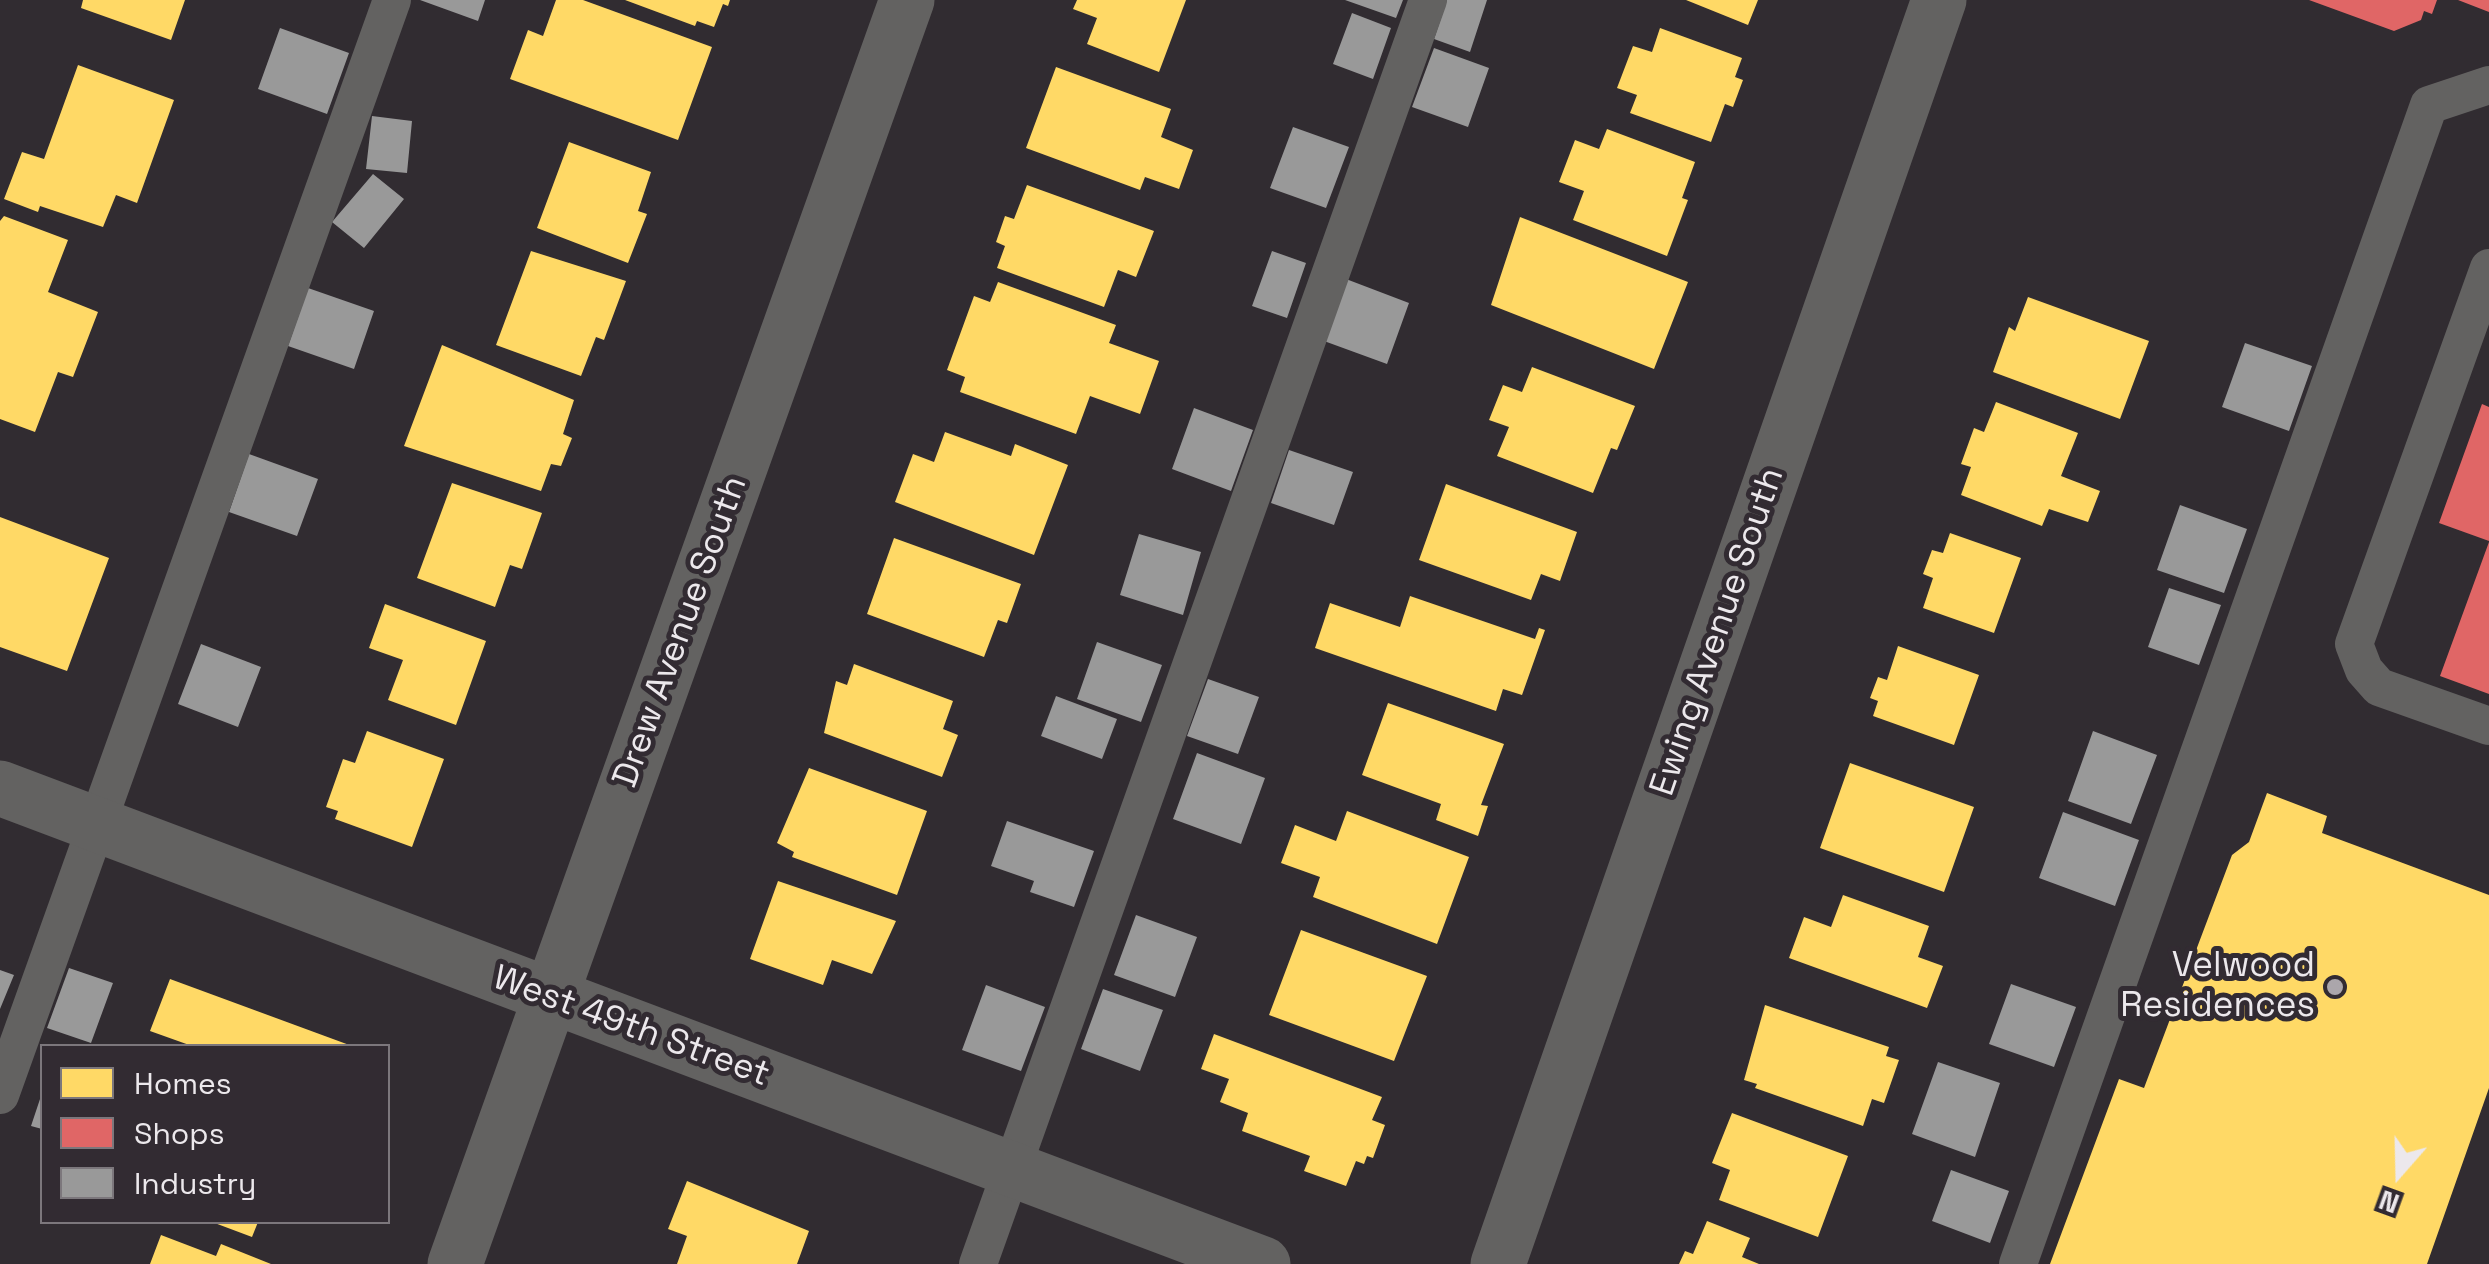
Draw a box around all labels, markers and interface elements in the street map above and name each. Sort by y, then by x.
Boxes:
street label: Ewing Avenue South [1642,463,1794,801]
street label: Drew Avenue South [605,471,757,793]
place label: Velwood Residences [2120,946,2315,1028]
street label: West 49th Street [487,958,775,1096]
marker: Velwood Residences [2324,976,2346,998]
legend [40,1044,390,1224]
text: Homes [134,1064,232,1103]
text: Shops [134,1114,224,1153]
north arrow [2349,1124,2449,1224]
text: Industry [134,1164,256,1203]
text: N [2374,1182,2404,1222]

